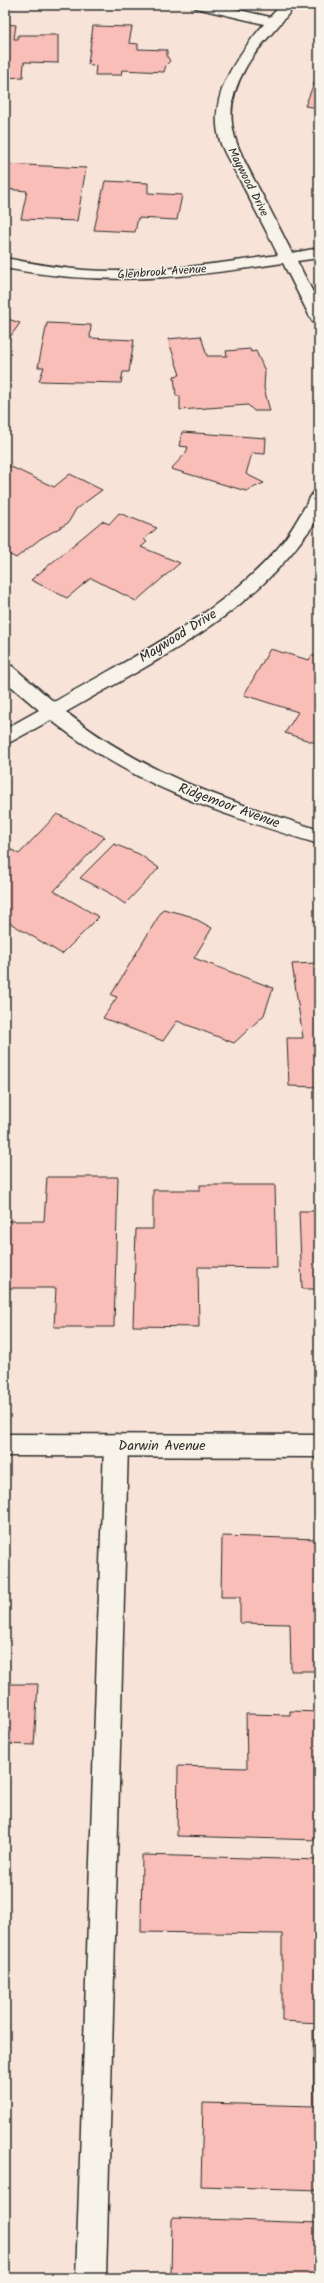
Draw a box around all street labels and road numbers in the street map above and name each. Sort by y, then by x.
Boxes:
street label: Maywood Drive [222,144,274,220]
street label: Glenbrook Avenue [117,259,208,285]
street label: Maywood Drive [135,603,222,669]
street label: Ridgemoor Avenue [175,777,284,835]
street label: Darwin Avenue [118,1435,206,1457]

